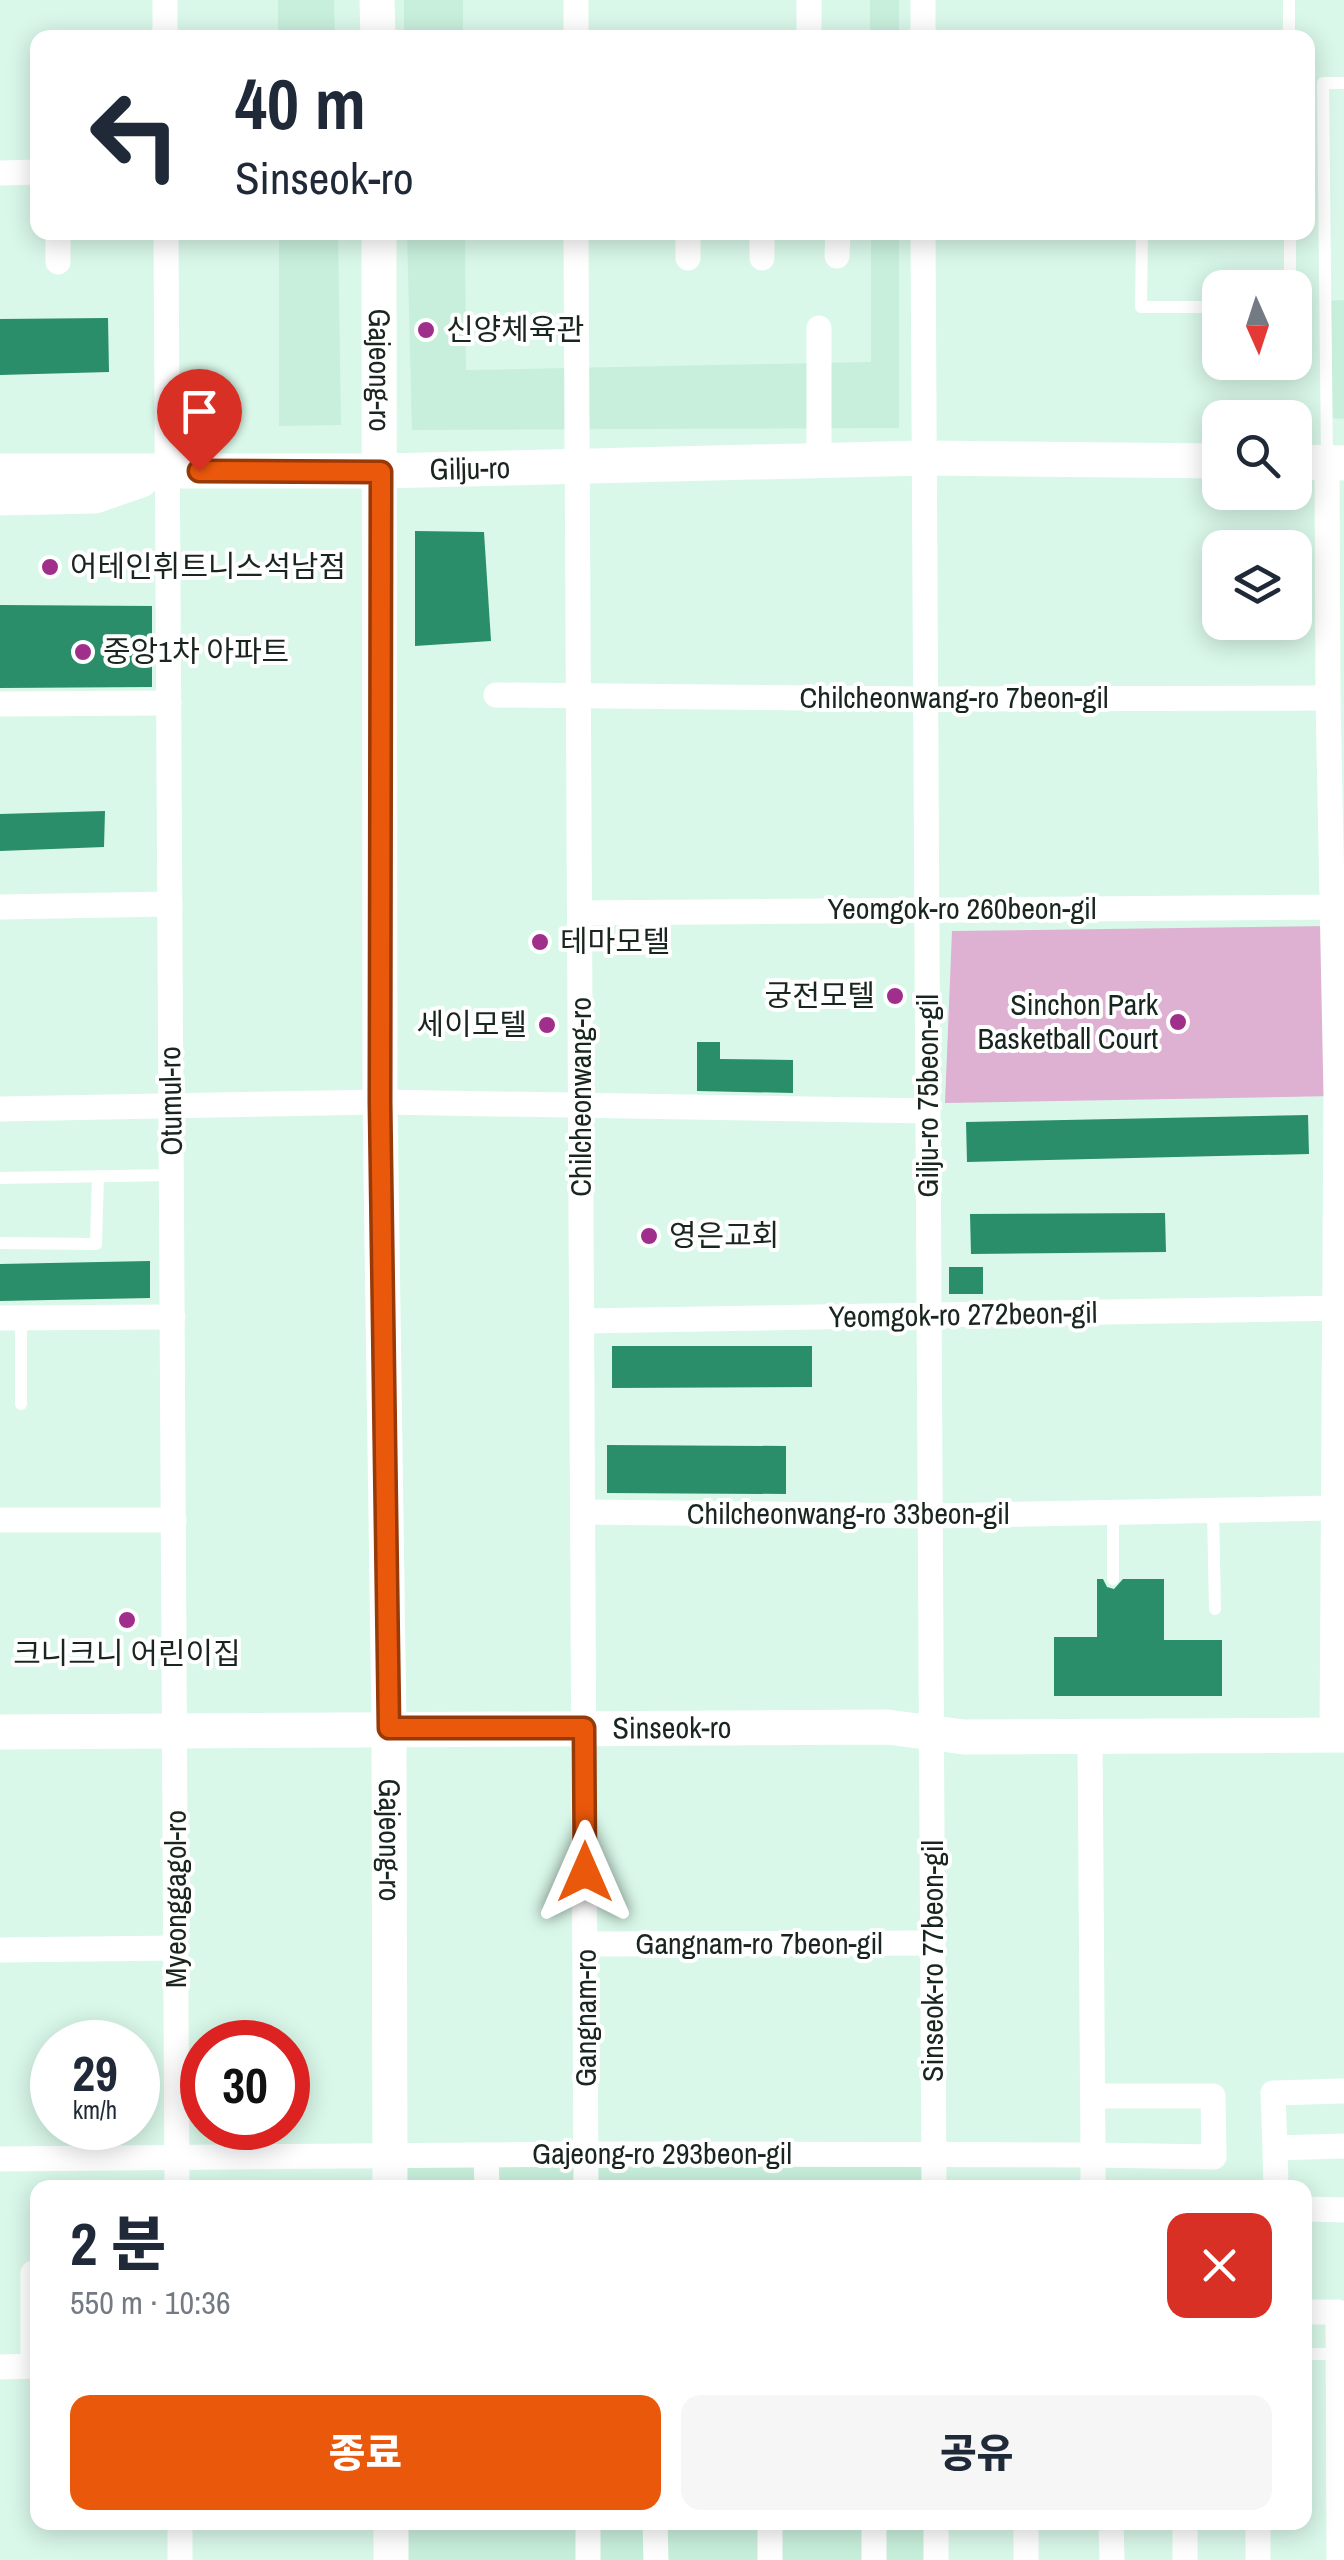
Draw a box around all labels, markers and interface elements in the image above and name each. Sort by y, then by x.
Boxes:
text: 40 m [235,57,366,151]
icon: left [70,70,200,200]
text: Sinseok-ro [235,147,413,208]
north arrow [1202,270,1312,380]
map controls [1202,270,1312,640]
street label: Gajeong-ro [360,308,400,432]
place label: 신양체육관 [446,309,584,349]
marker: 신양체육관 [415,319,437,341]
pin [157,369,242,472]
icon: arrive [172,384,227,439]
button: search [1202,400,1312,510]
street label: Gilju-ro [429,447,511,489]
button: layers [1202,530,1312,640]
place label: 어테인휘트니스석남점 [70,546,346,586]
marker: 어테인휘트니스석남점 [39,556,61,578]
place label: 중앙1차 아파트 [103,631,289,671]
marker: 중앙1차 아파트 [72,641,94,663]
street label: Chilcheonwang-ro 7beon-gil [799,677,1109,717]
street label: Yeomgok-ro 260beon-gil [828,888,1096,928]
place label: 테마모텔 [560,921,670,961]
marker: 테마모텔 [529,931,551,953]
place label: 궁전모텔 [765,975,875,1015]
place label: Sinchon Park Basketball Court [978,984,1159,1058]
marker: 궁전모텔 [884,985,906,1007]
street label: Gilju-ro 75beon-gil [907,994,947,1198]
street label: Chilcheonwang-ro [560,997,600,1197]
place label: 세이모텔 [417,1004,527,1044]
marker: Sinchon Park Basketball Court [1167,1011,1189,1033]
marker: 세이모텔 [536,1014,558,1036]
street label: Otumul-ro [149,1046,191,1156]
place label: 영은교회 [669,1215,779,1255]
marker: 영은교회 [638,1225,660,1247]
street label: Yeomgok-ro 272beon-gil [828,1292,1098,1336]
street label: Chilcheonwang-ro 33beon-gil [687,1493,1009,1533]
marker: 크니크니 어린이집 [116,1609,138,1631]
place label: 크니크니 어린이집 [13,1633,241,1673]
street label: Sinseok-ro [612,1707,732,1748]
street label: Gajeong-ro [370,1778,410,1902]
street label: Myeonggagol-ro [155,1810,195,1988]
position arrow [533,1820,637,1924]
street label: Sinseok-ro 77beon-gil [912,1840,952,2082]
street label: Gangnam-ro 7beon-gil [635,1923,883,1963]
street label: Gangnam-ro [565,1949,605,2087]
speed limit sign: 30 [180,2020,310,2150]
text: 29 [72,2039,118,2107]
text: km/h [73,2093,117,2127]
street label: Gajeong-ro 293beon-gil [532,2133,792,2173]
text: 2 분 [70,2203,166,2284]
button: close [1167,2213,1272,2318]
text: 550 m · 10:36 [70,2281,230,2324]
button: 종료 [70,2395,661,2510]
button: 공유 [681,2395,1272,2510]

